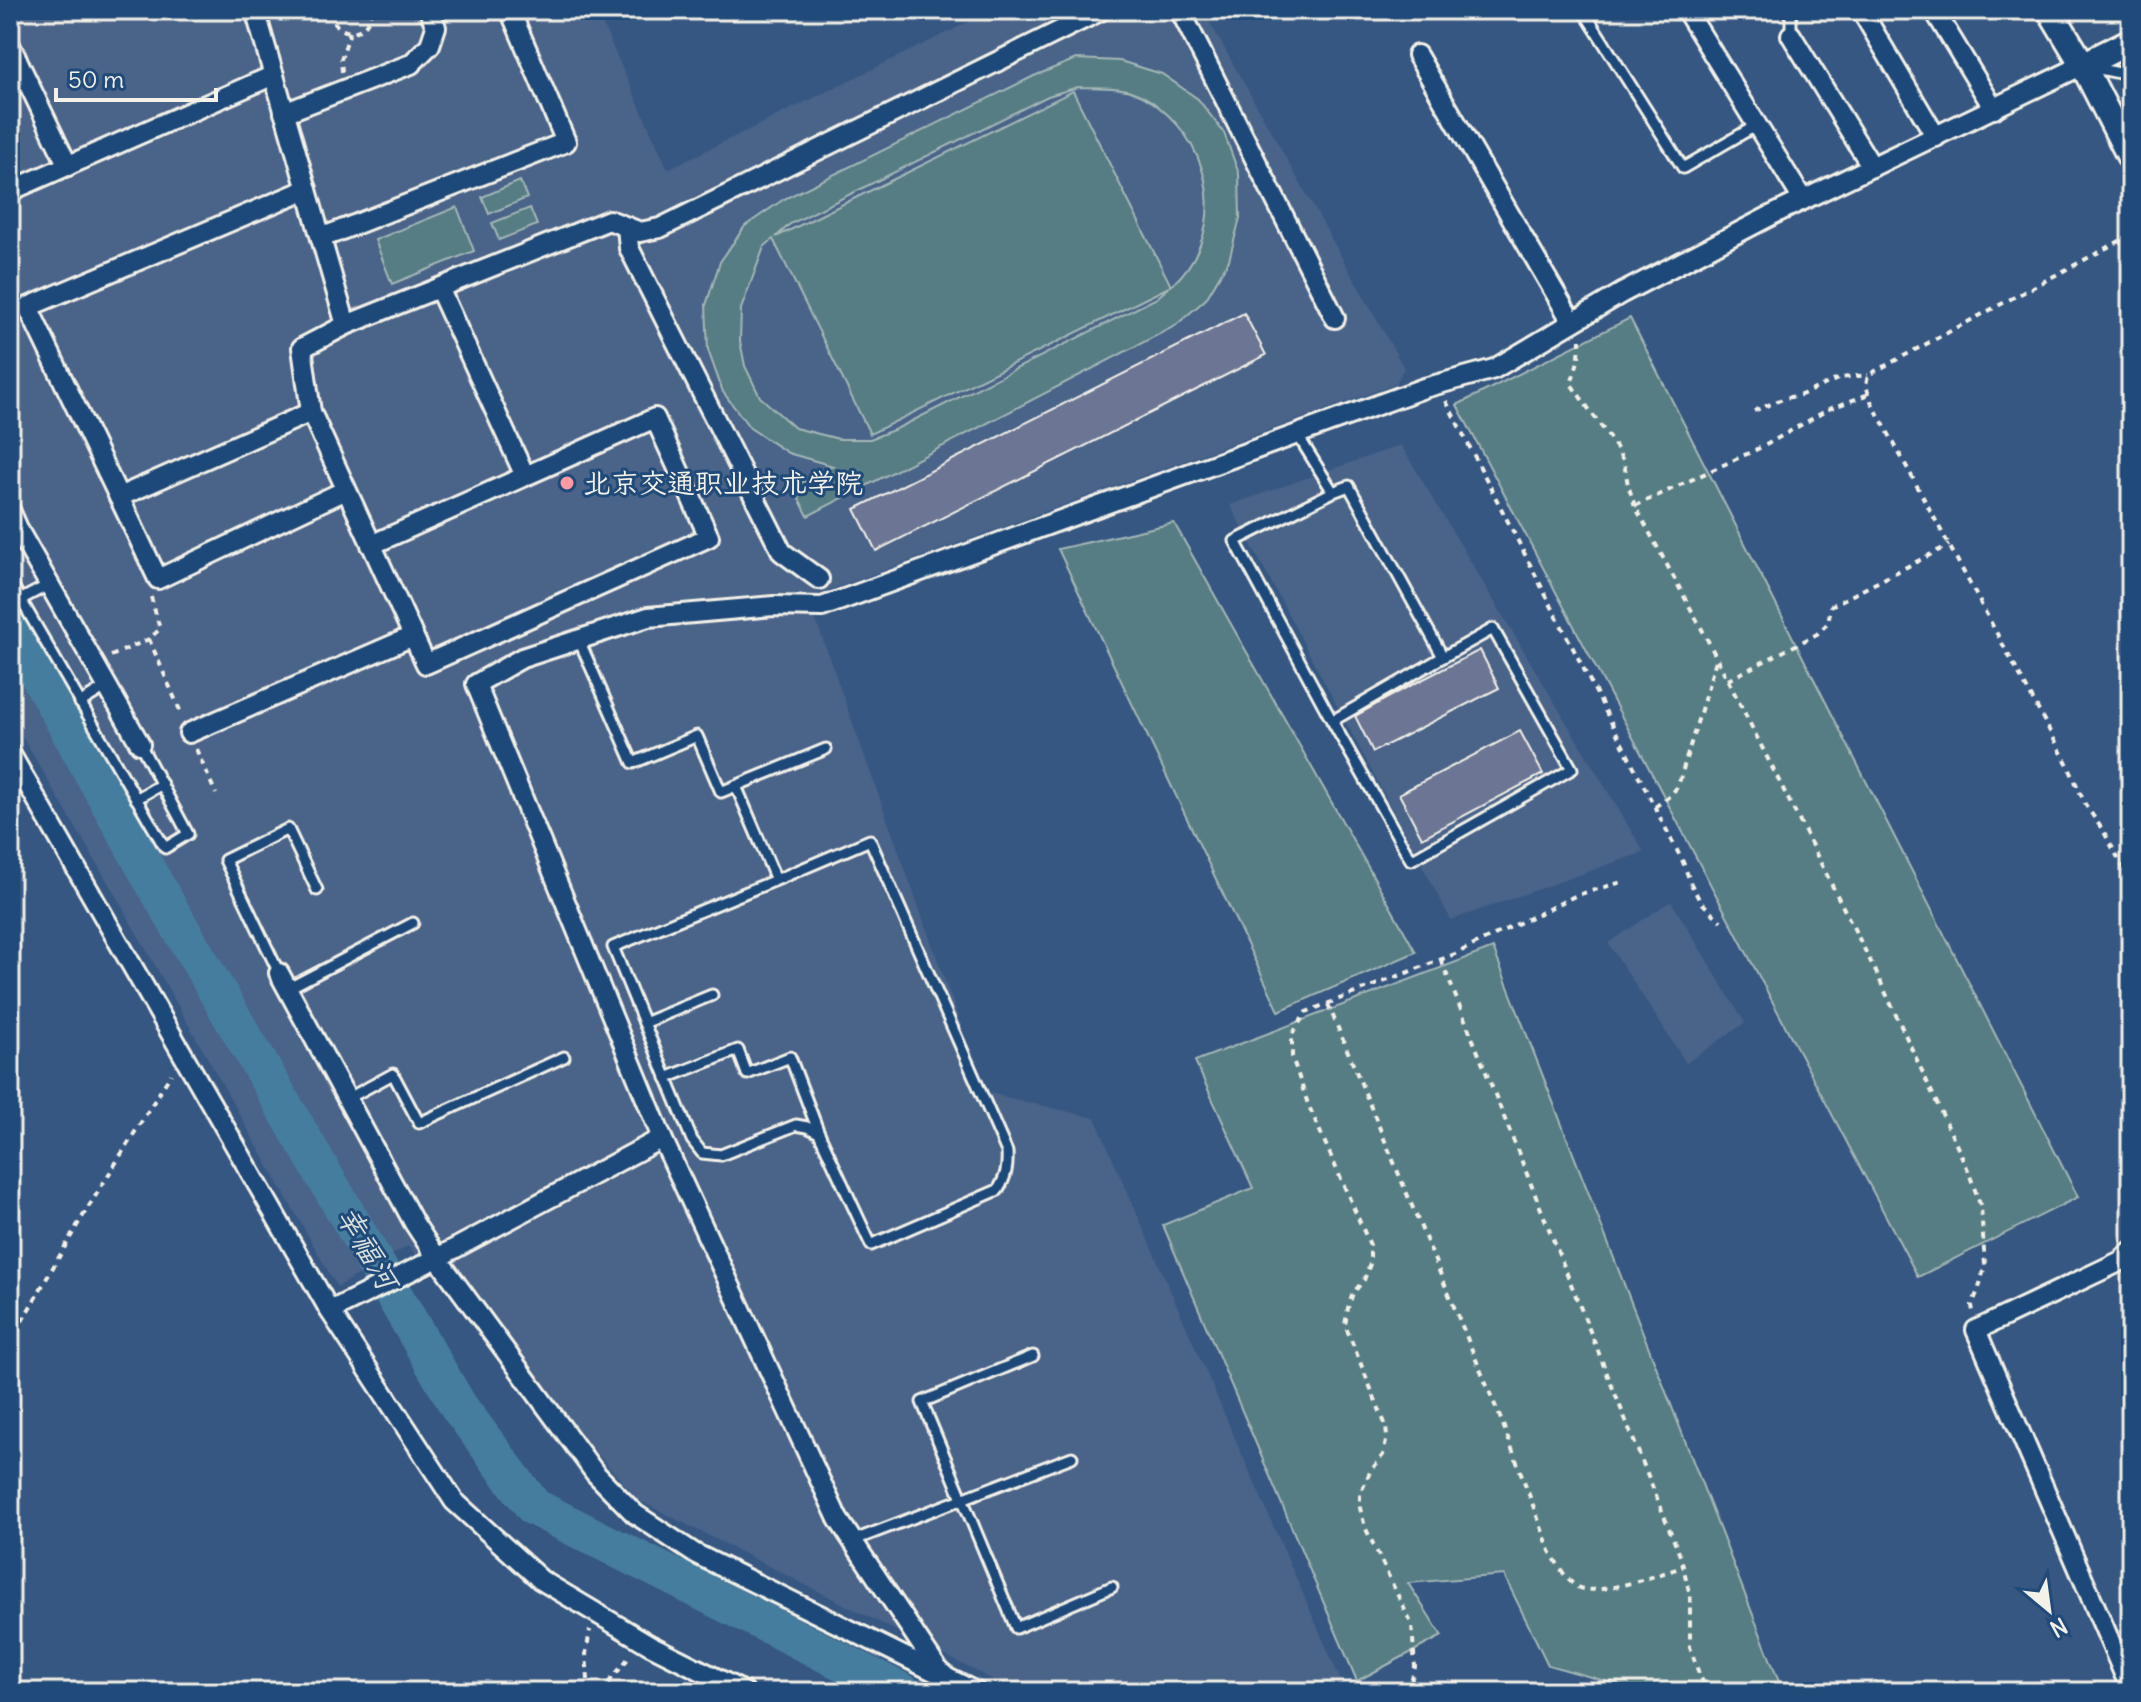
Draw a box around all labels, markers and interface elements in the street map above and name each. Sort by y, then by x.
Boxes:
scale bar [56,52,216,102]
text: 50 m [68,64,124,94]
place label: 北京交通职业技术学院 [583,465,863,501]
marker: 北京交通职业技术学院 [558,474,576,492]
water label: 幸福河 [329,1199,409,1300]
north arrow [2009,1570,2089,1650]
text: N [2045,1612,2072,1643]

